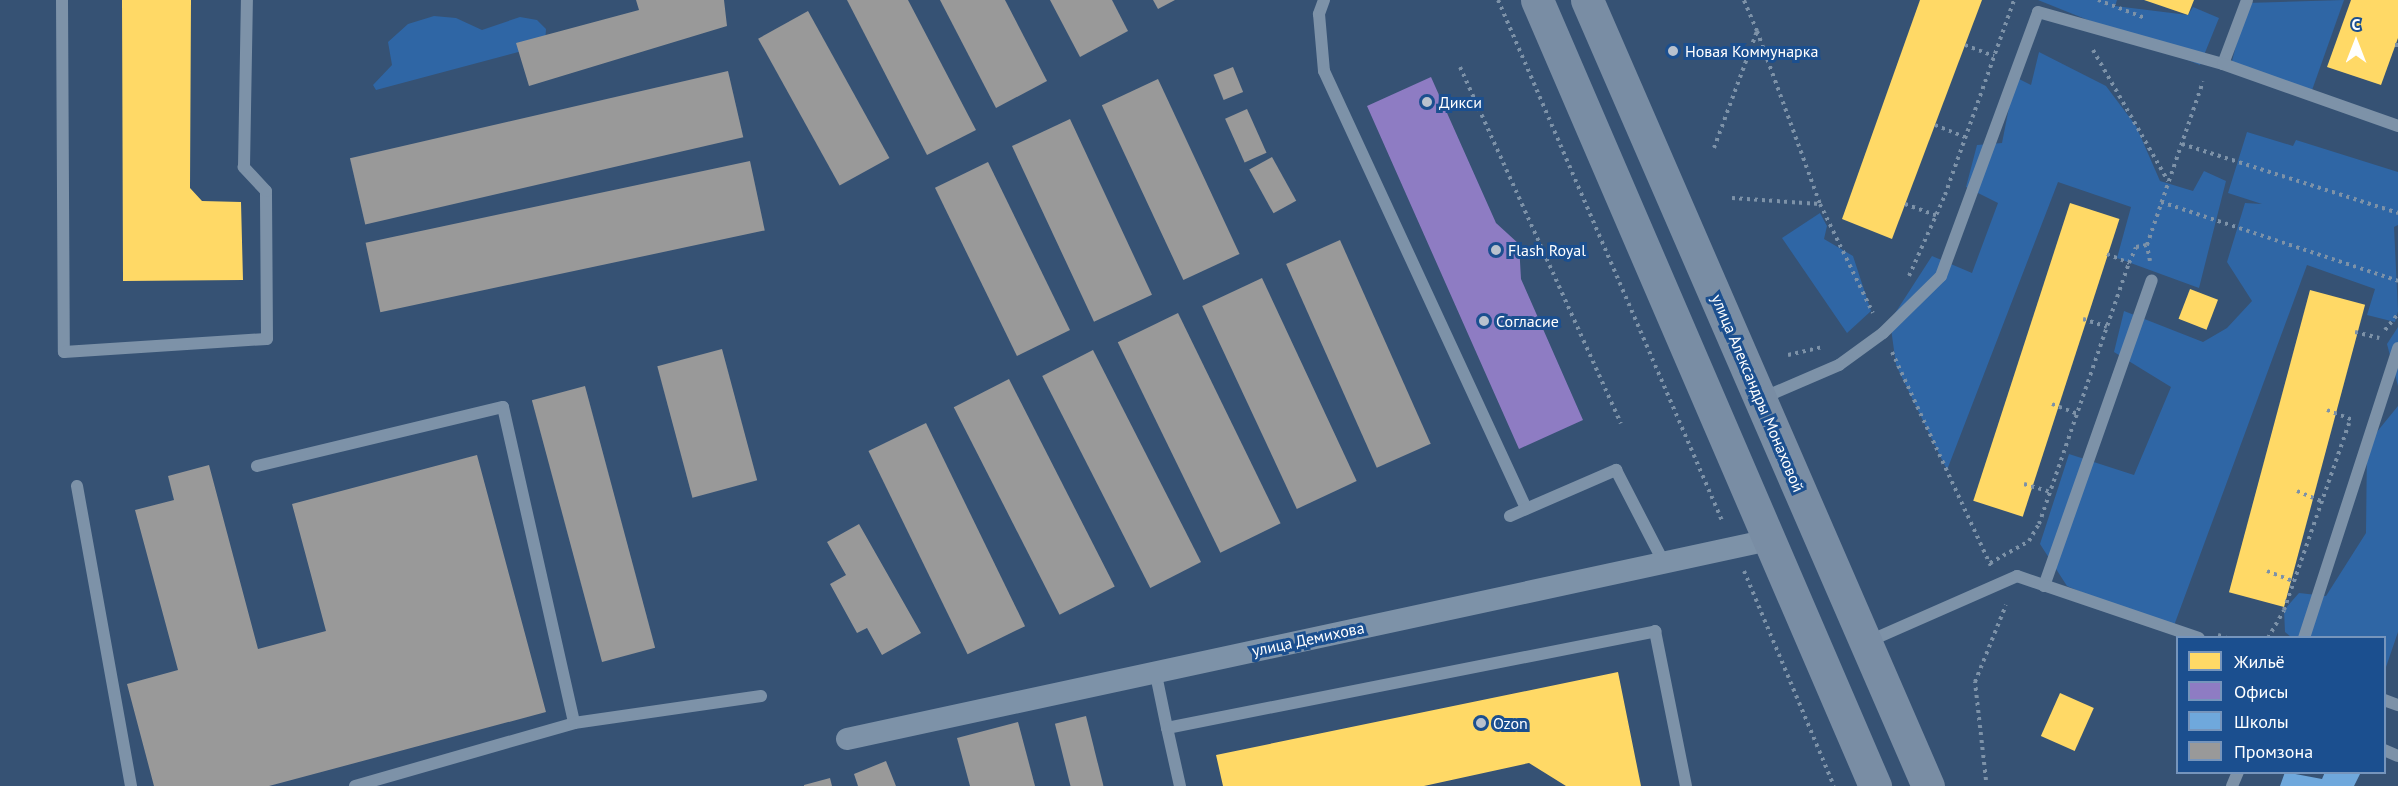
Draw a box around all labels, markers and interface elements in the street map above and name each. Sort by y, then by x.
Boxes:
north arrow [2326,12,2386,72]
text: С [2352,14,2360,34]
place label: Новая Коммунарка [1685,41,1818,61]
marker: Новая Коммунарка [1666,44,1680,58]
place label: Дикси [1439,92,1482,112]
marker: Дикси [1420,95,1434,109]
place label: Flash Royal [1508,240,1586,260]
marker: Flash Royal [1489,243,1503,257]
street label: улица Александры Монаховой [1707,291,1809,495]
place label: Согласие [1496,311,1559,331]
marker: Согласие [1477,314,1491,328]
street label: улица Демихова [1250,618,1366,660]
legend [2176,636,2386,774]
text: Жильё [2234,650,2285,673]
text: Офисы [2234,680,2288,703]
text: Школы [2234,710,2289,733]
place label: Ozon [1493,713,1528,733]
marker: Ozon [1474,716,1488,730]
text: Промзона [2234,740,2313,763]

